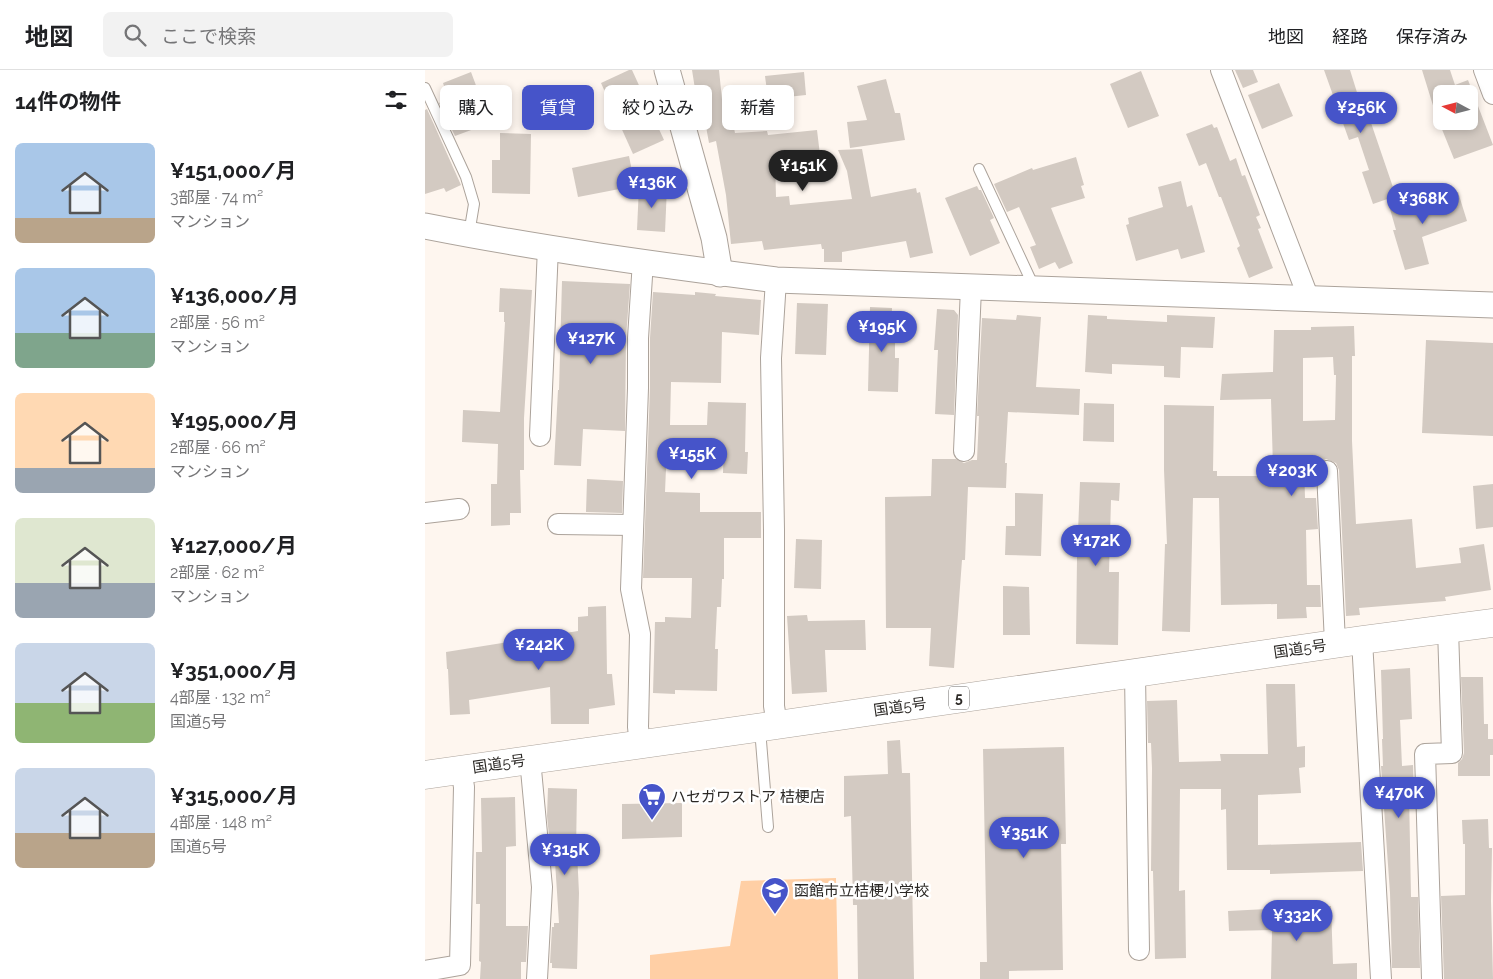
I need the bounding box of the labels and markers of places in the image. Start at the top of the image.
pin: ¥256K [1326,92,1396,134]
pin: ¥151K [768,150,838,192]
pin: ¥136K [617,166,687,209]
pin: ¥368K [1388,182,1458,225]
pin: ¥195K [847,310,917,353]
pin: ¥127K [556,322,626,365]
pin: ¥155K [657,438,727,480]
pin: ¥203K [1257,454,1327,497]
pin: ¥172K [1061,524,1131,567]
pin: ¥242K [504,628,574,671]
pin: ¥470K [1364,776,1434,819]
supermarket icon: ハセガワストア 桔梗店 [637,782,667,821]
place label: ハセガワストア 桔梗店 [671,788,825,806]
pin: ¥351K [989,816,1059,859]
pin: ¥315K [530,834,600,876]
school or university icon: 函館市立桔梗小学校 [760,876,790,915]
place label: 函館市立桔梗小学校 [794,882,929,900]
pin: ¥332K [1262,900,1332,942]

